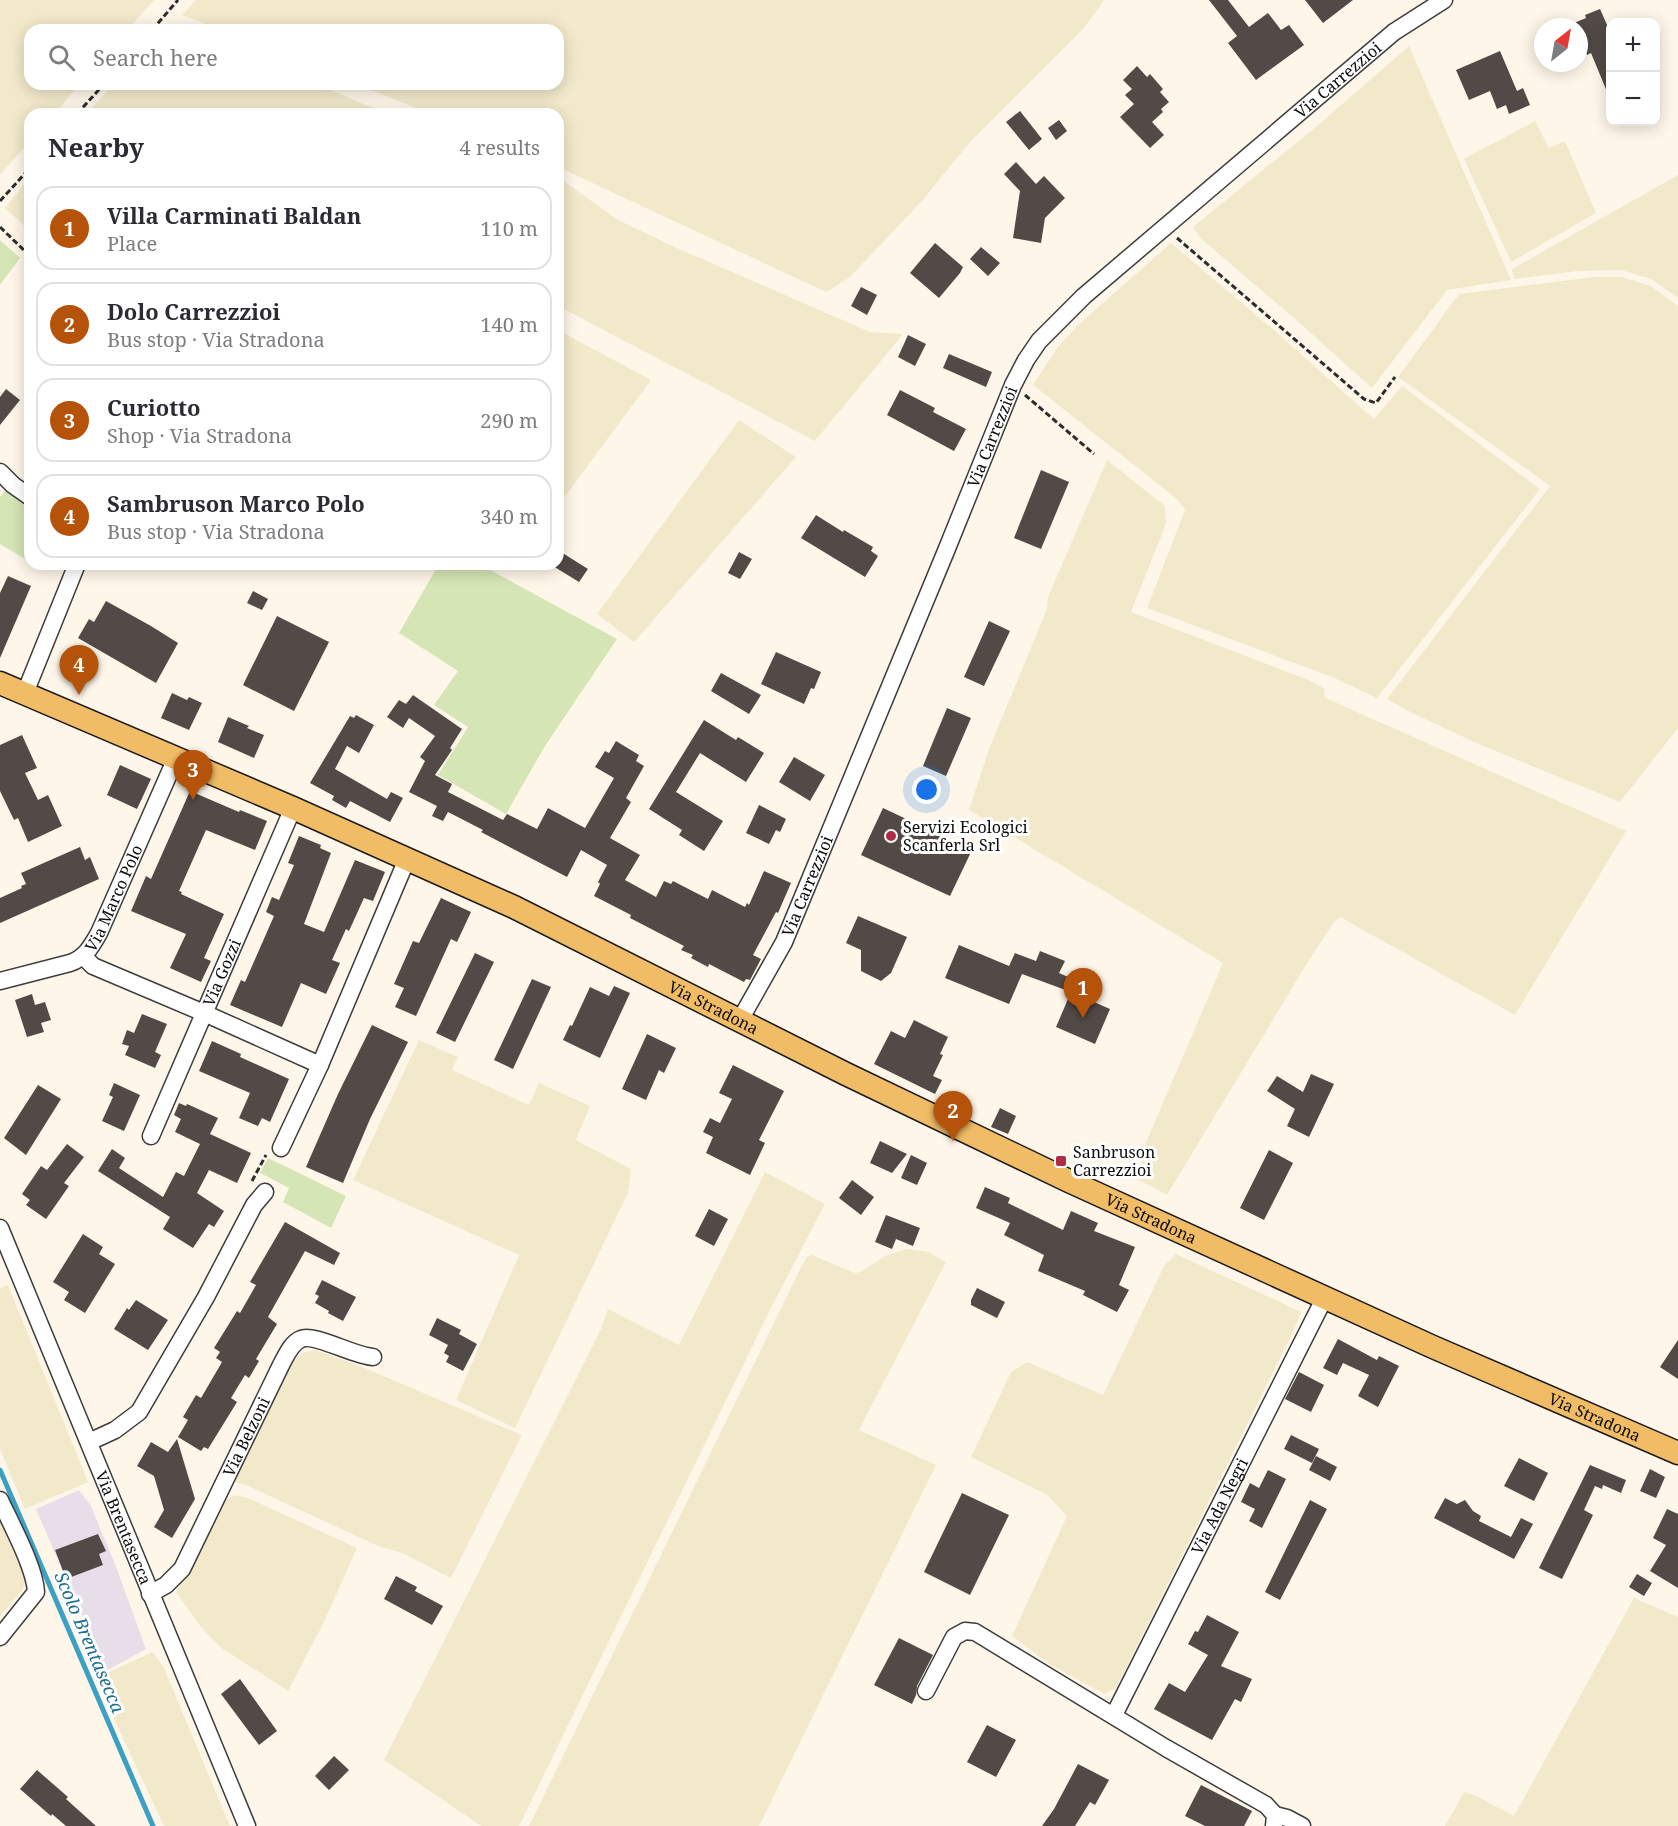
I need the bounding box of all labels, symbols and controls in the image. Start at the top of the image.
north arrow [1534,18,1588,72]
map controls [1606,18,1660,126]
button: + [1606,18,1660,72]
search box [24,24,564,90]
street label: Via Carrezzioi [1290,37,1386,123]
icon: search [45,41,78,74]
text: Search here [93,42,218,72]
button: − [1606,72,1660,126]
text: Nearby [48,129,144,165]
text: 4 results [460,134,540,161]
text: Villa Carminati Baldan [107,200,362,230]
text: 1 [64,215,75,242]
text: 110 m [480,215,538,242]
text: Place [107,230,157,257]
text: Dolo Carrezzioi [107,296,280,326]
text: 2 [64,311,75,338]
text: 140 m [480,311,538,338]
text: Bus stop · Via Stradona [107,326,325,353]
street label: Via Carrezzioi [962,383,1022,491]
text: Curiotto [107,392,200,422]
text: 3 [64,407,75,434]
text: 290 m [480,407,538,434]
text: Shop · Via Stradona [107,422,292,449]
text: Sambruson Marco Polo [107,488,365,518]
text: 4 [64,503,75,530]
text: 340 m [480,503,538,530]
text: Bus stop · Via Stradona [107,518,325,545]
pin: 4 [60,646,98,695]
pin: 3 [174,750,212,800]
your location [912,775,941,804]
place label: Servizi Ecologici Scanferla Srl [903,816,1028,856]
marker: Servizi Ecologici Scanferla Srl [884,829,898,843]
street label: Via Carrezzioi [776,832,838,940]
street label: Via Marco Polo [79,841,148,956]
street label: Via Gozzi [197,936,246,1010]
pin: 1 [1064,968,1102,1018]
street label: Via Stradona [665,975,762,1039]
pin: 2 [934,1092,972,1141]
place label: Sanbruson Carrezzioi [1073,1141,1155,1181]
marker: Sanbruson Carrezzioi [1054,1154,1068,1168]
street label: Via Stradona [1102,1188,1200,1249]
street label: Via Stradona [1545,1387,1644,1447]
street label: Via Belzoni [218,1393,275,1480]
street label: Via Ada Negri [1186,1454,1253,1558]
street label: Via Brentasecca [90,1467,157,1588]
water label: Scolo Brentasecca [49,1568,131,1717]

